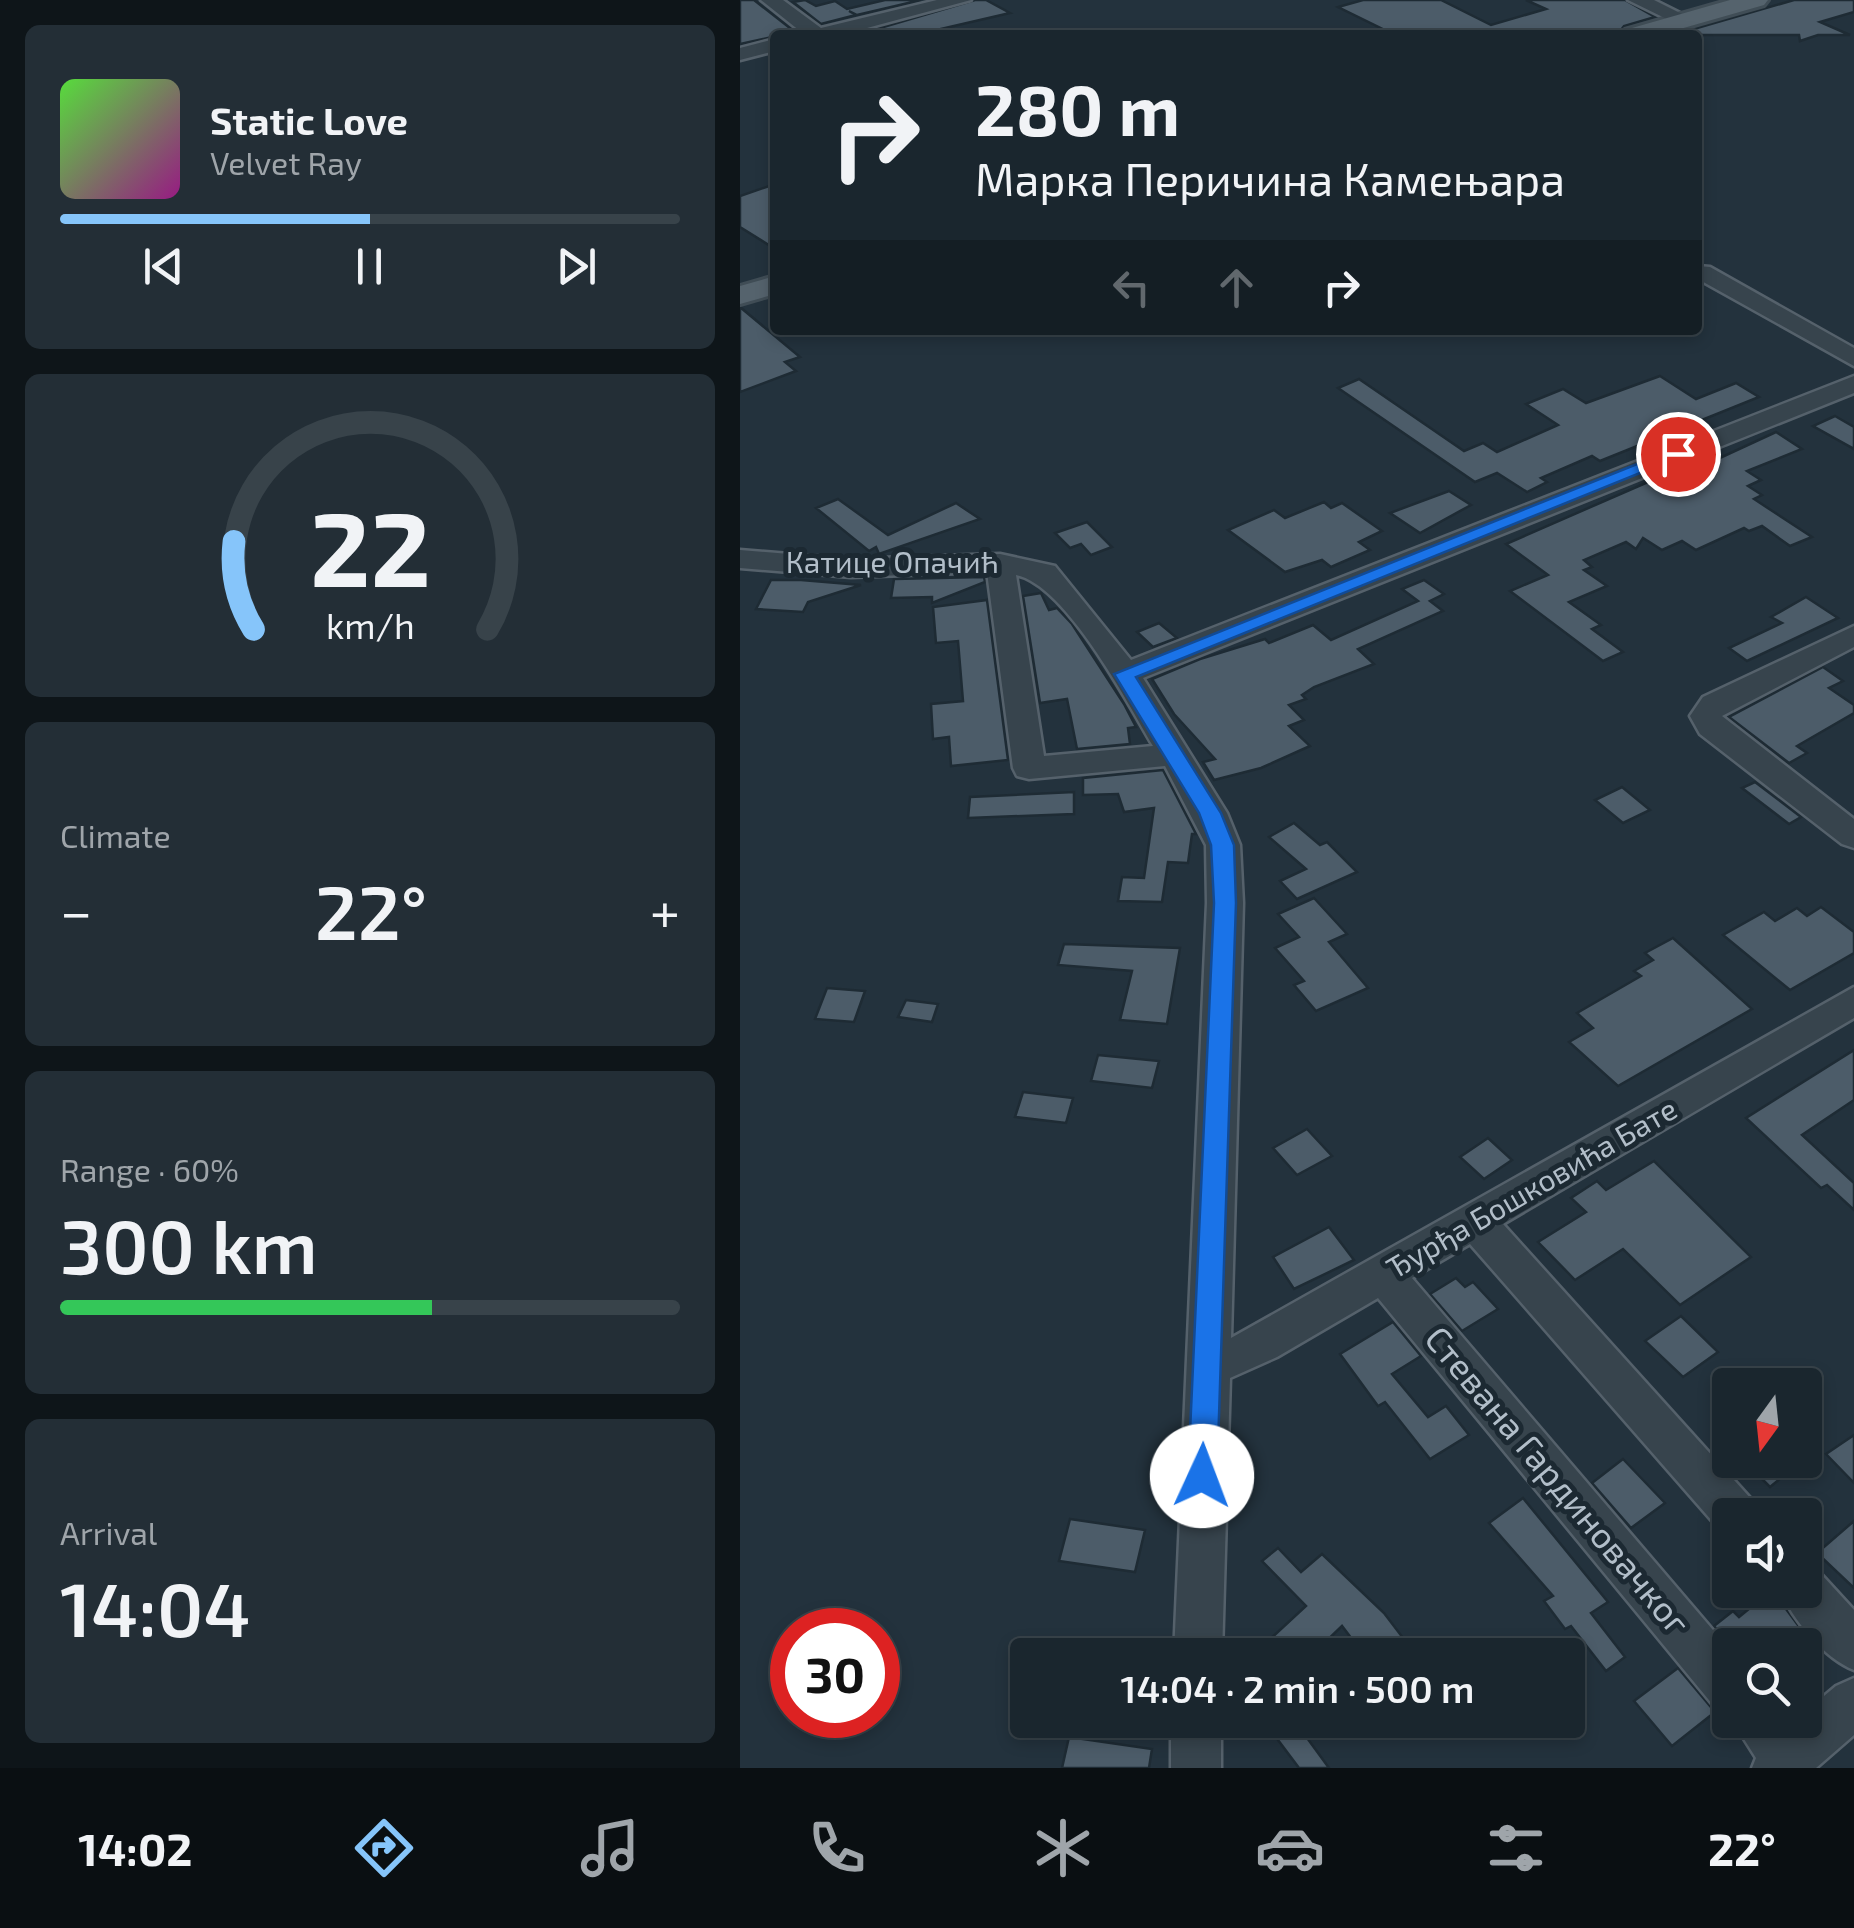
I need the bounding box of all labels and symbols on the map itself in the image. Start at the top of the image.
pin [1636,412,1721,497]
street label: Катице Опачић [786,543,998,579]
street label: Ђурђа Бошковића Бате [1379,1089,1683,1286]
street label: Стевана Гардиновачког [1417,1317,1700,1642]
north arrow [1712,1368,1822,1478]
position arrow [1150,1424,1254,1528]
speed limit sign: 30 [770,1608,900,1738]

